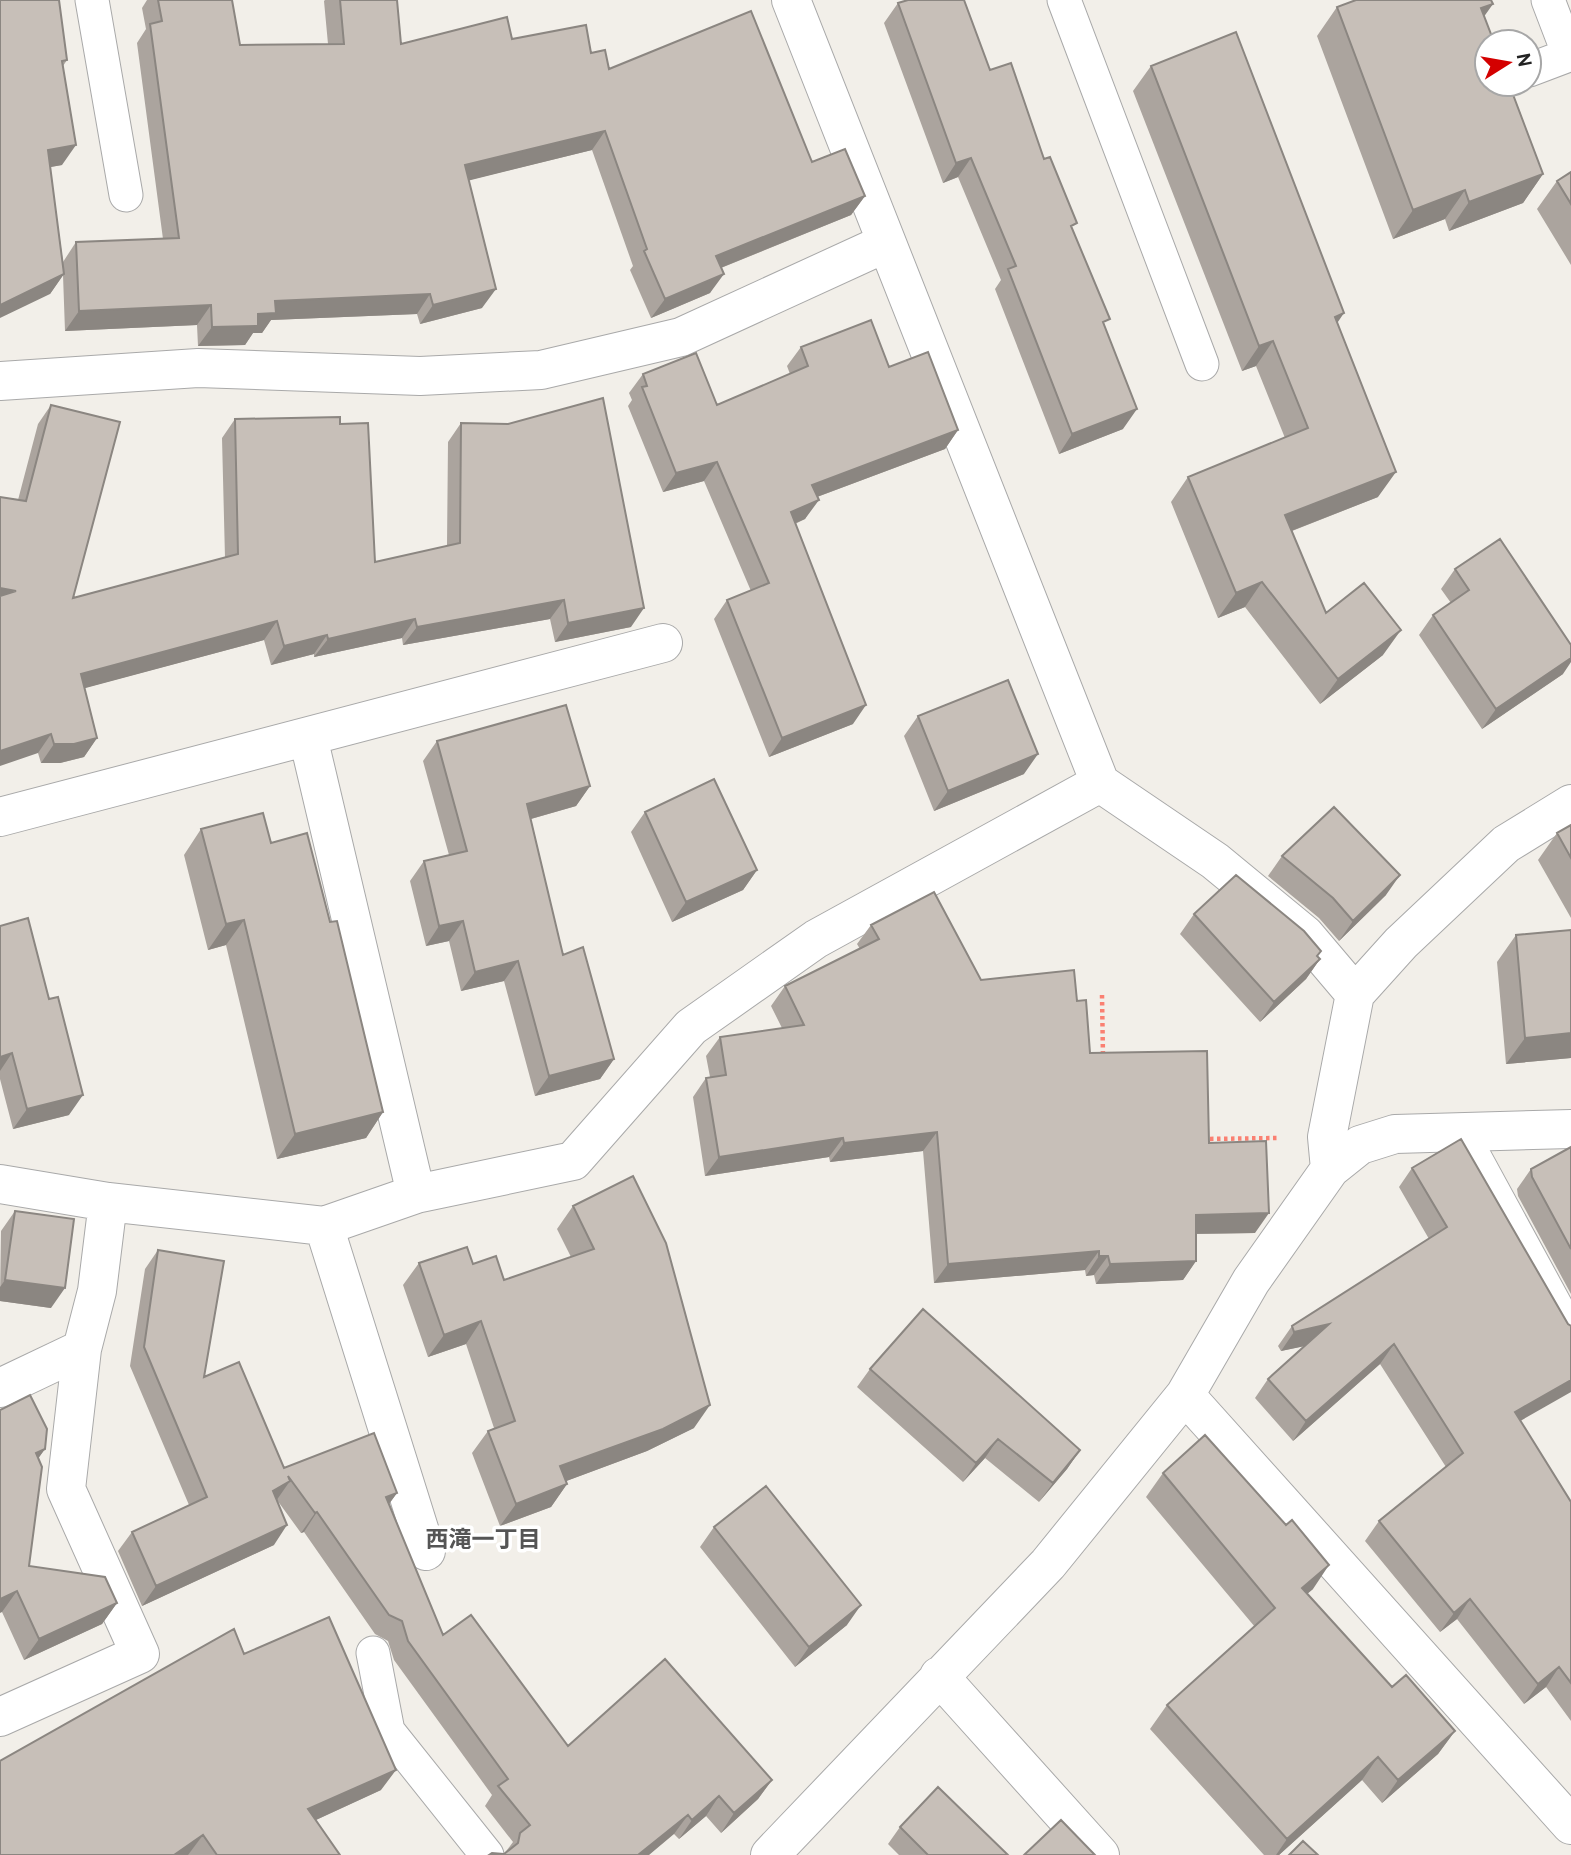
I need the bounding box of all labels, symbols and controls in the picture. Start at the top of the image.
north arrow [1473,28,1543,98]
text: N [1510,51,1536,69]
district label: 西滝一丁目 [426,1527,541,1556]

